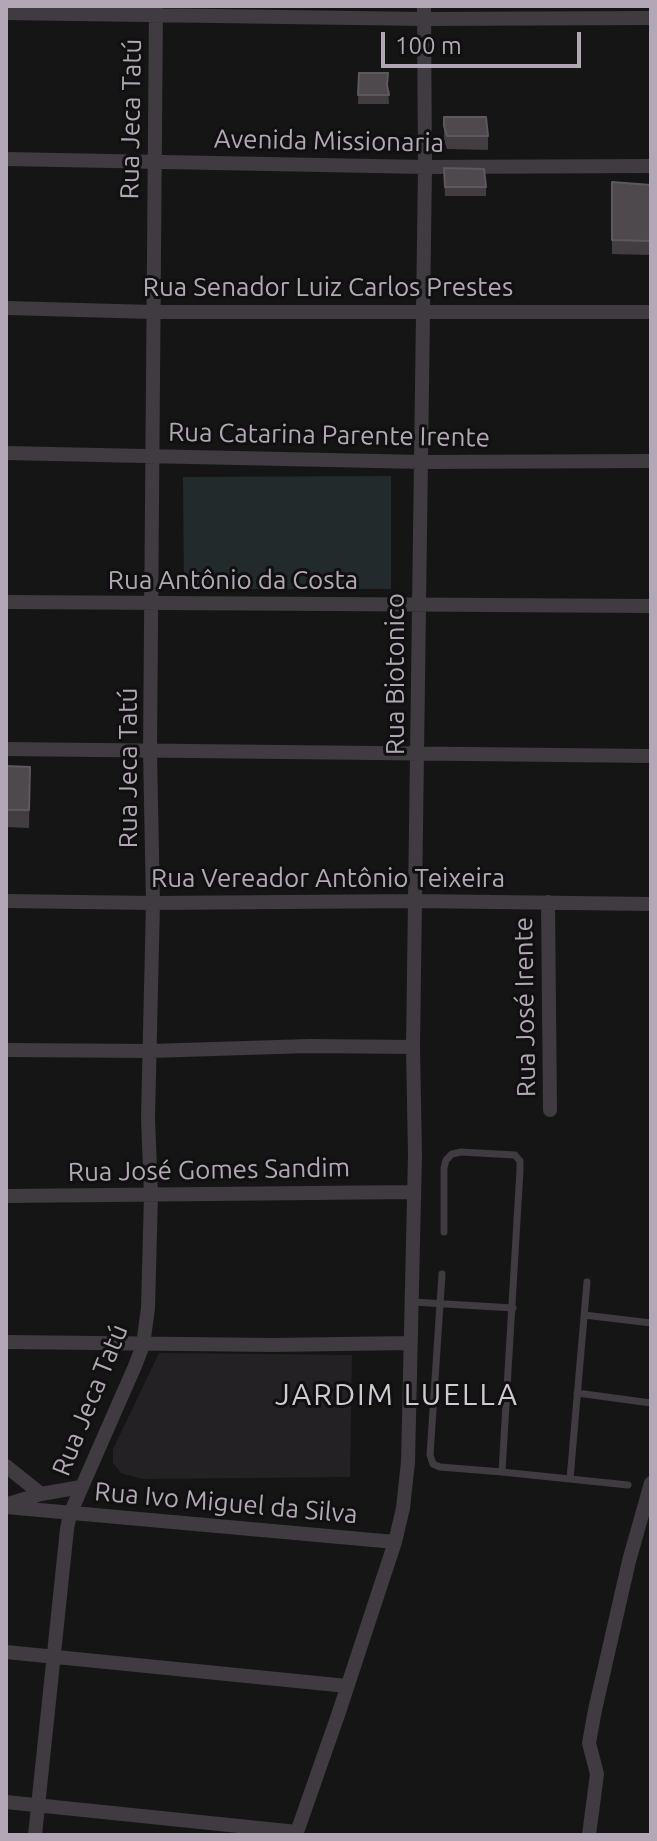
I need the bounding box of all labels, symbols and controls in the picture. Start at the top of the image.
scale bar [385,16,585,66]
text: 100 m [395,32,462,59]
street label: Rua Jeca Tatú [114,38,148,200]
street label: Avenida Missionaria [214,123,444,159]
street label: Rua Senador Luiz Carlos Prestes [143,271,513,303]
street label: Rua Catarina Parente Irente [168,417,490,453]
street label: Rua Antônio da Costa [108,564,358,596]
street label: Rua Biotonico [379,593,411,755]
street label: Rua Jeca Tatú [112,688,144,848]
street label: Rua Vereador Antônio Teixeira [151,862,505,894]
street label: Rua José Irente [508,917,542,1097]
street label: Rua José Gomes Sandim [68,1152,350,1188]
street label: Rua Jeca Tatú [45,1320,135,1480]
district label: JARDIM LUELLA [275,1377,519,1413]
street label: Rua Ivo Miguel da Silva [93,1476,359,1530]

